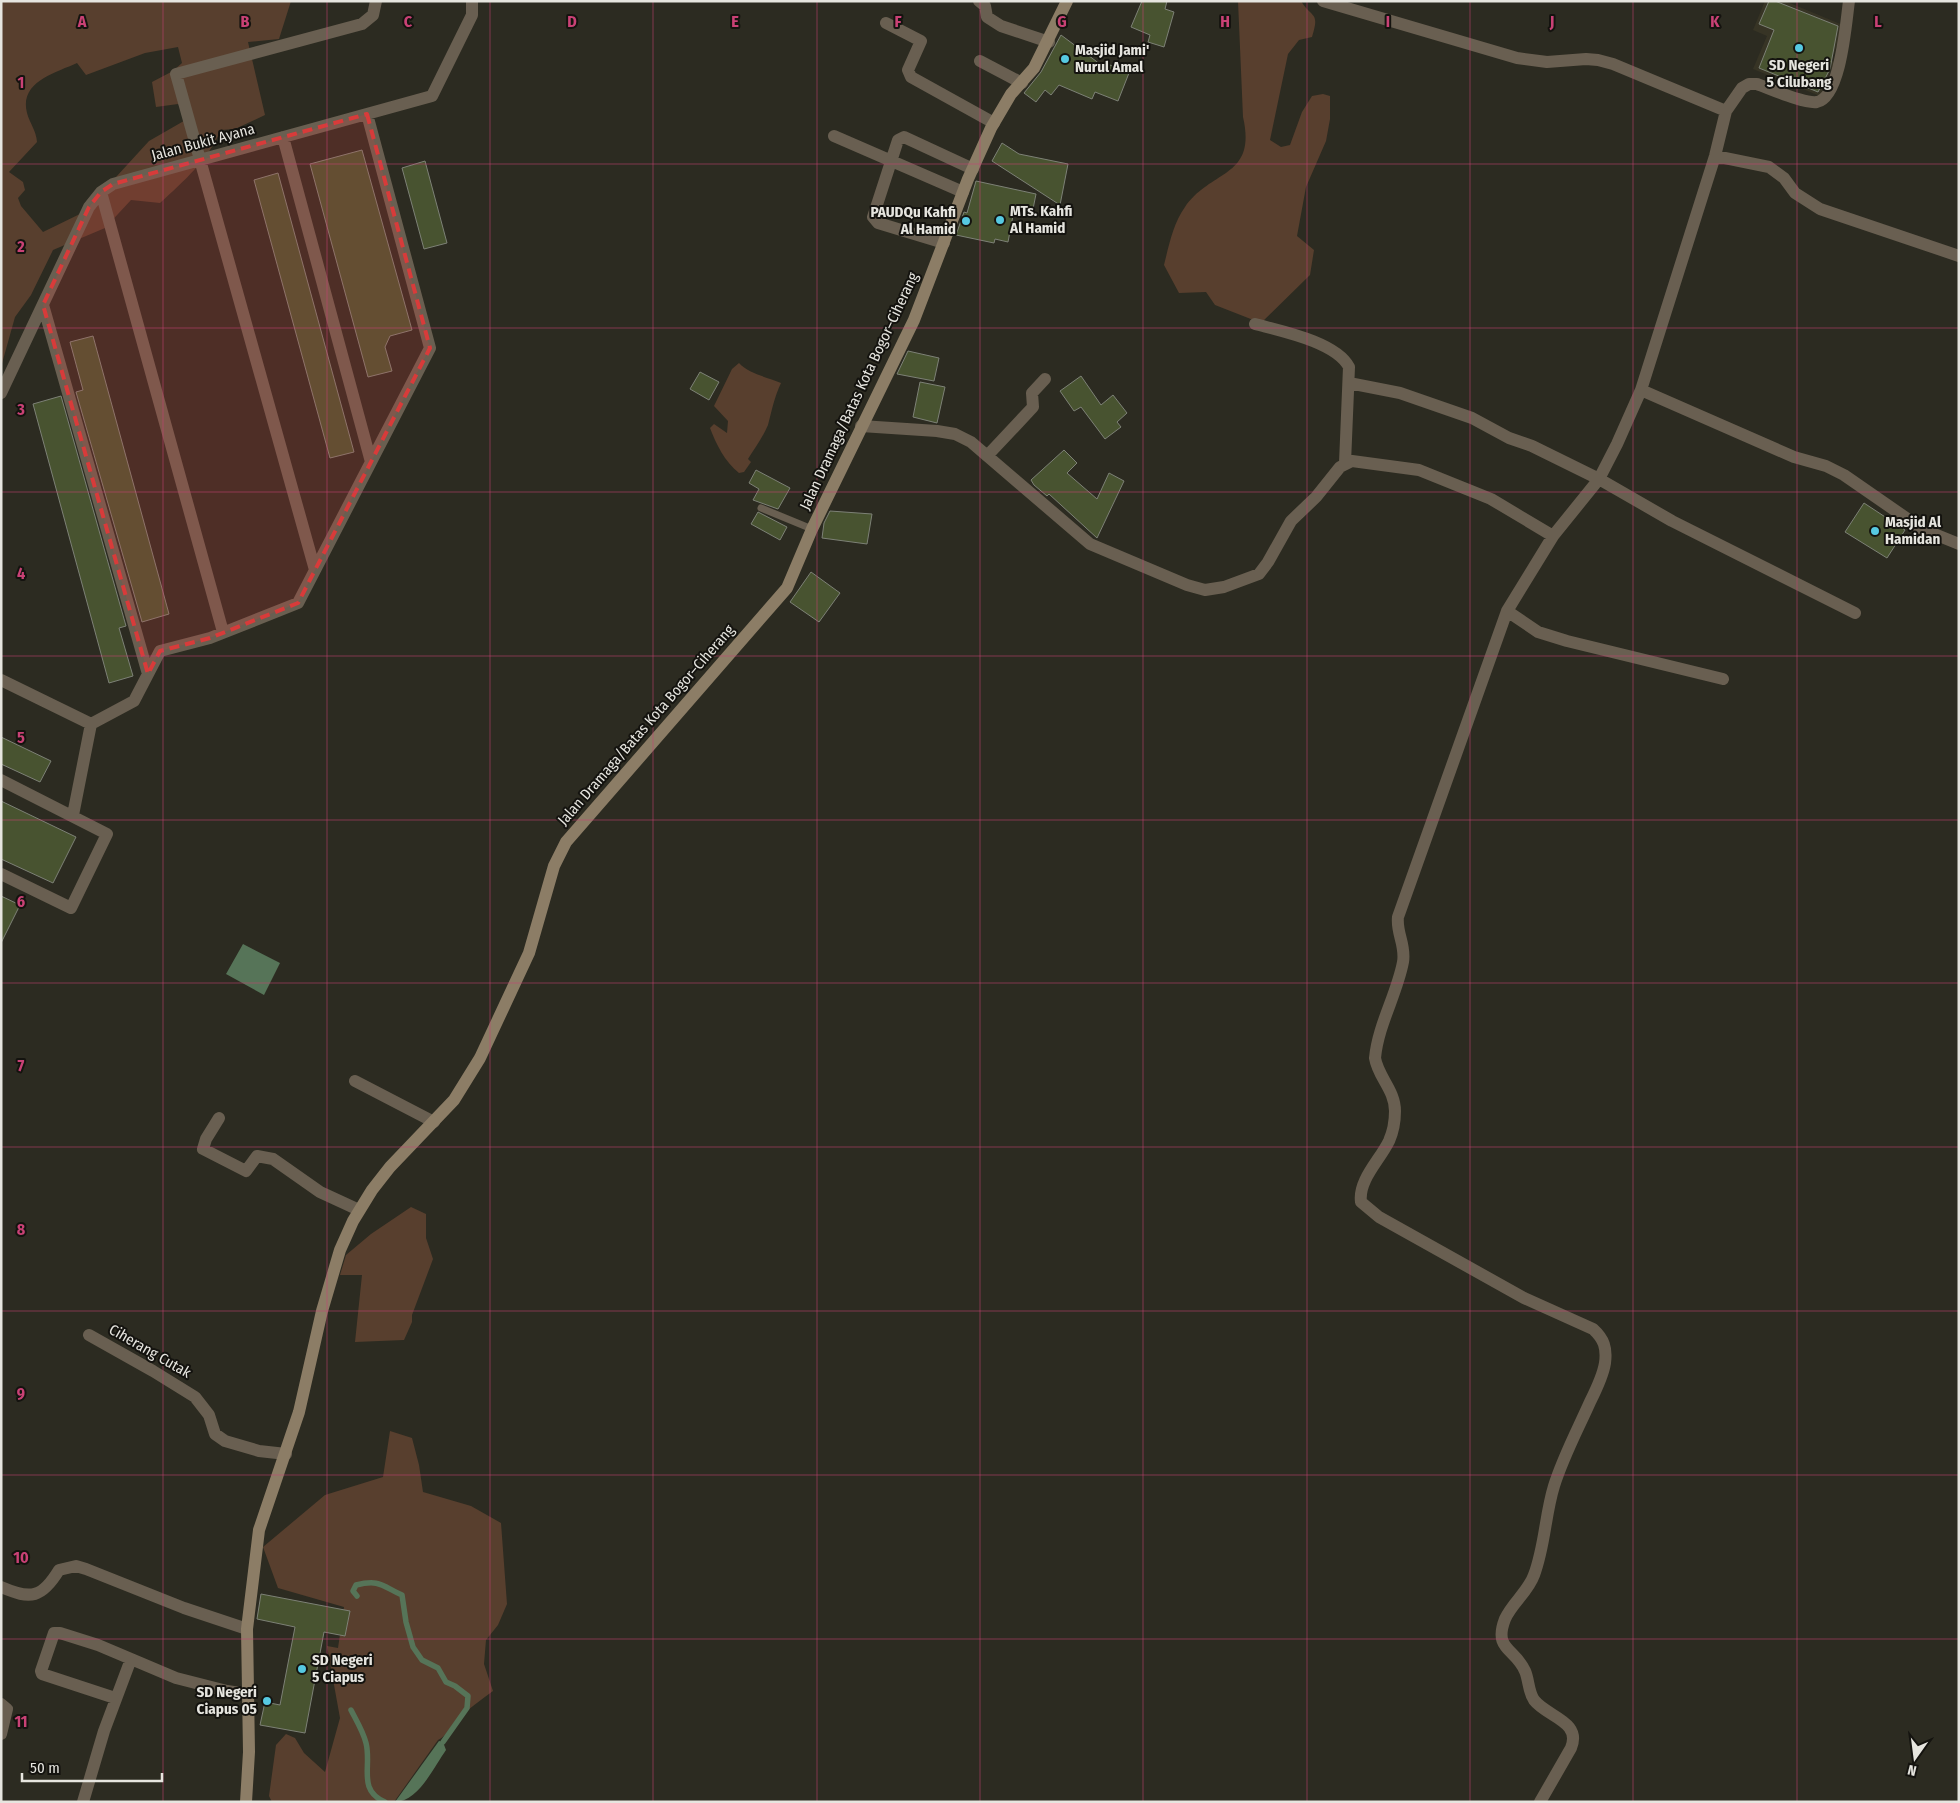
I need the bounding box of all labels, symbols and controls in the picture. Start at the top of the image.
text: A [77,12,87,31]
text: B [241,12,250,31]
text: C [404,12,413,31]
text: D [567,12,577,31]
text: E [731,12,739,31]
text: F [894,12,902,31]
text: G [1057,12,1067,31]
text: H [1220,12,1230,31]
text: I [1386,12,1390,31]
text: J [1549,12,1554,31]
text: K [1710,12,1720,31]
text: L [1874,12,1882,31]
place label: Masjid Jami' Nurul Amal [1075,41,1149,76]
marker: SD Negeri 5 Cilubang [1793,42,1805,54]
marker: Masjid Jami' Nurul Amal [1059,53,1071,65]
place label: SD Negeri 5 Cilubang [1767,56,1832,91]
text: 1 [18,73,24,92]
street label: Jalan Bukit Ayana [149,120,257,164]
place label: MTs. Kahfi Al Hamid [1009,202,1072,237]
place label: PAUDQu Kahfi Al Hamid [871,203,956,238]
marker: MTs. Kahfi Al Hamid [994,214,1006,226]
marker: PAUDQu Kahfi Al Hamid [960,215,972,227]
text: 2 [16,237,25,256]
street label: Jalan Dramaga/Batas Kota Bogor–Ciherang [796,269,922,513]
text: 3 [16,400,25,419]
place label: Masjid Al Hamidan [1885,513,1942,548]
marker: Masjid Al Hamidan [1869,525,1881,537]
text: 4 [17,564,25,583]
street label: Jalan Dramaga/Batas Kota Bogor–Ciherang [554,621,738,829]
text: 5 [17,728,25,747]
text: 6 [17,892,25,911]
text: 7 [18,1056,25,1075]
text: 8 [17,1220,26,1239]
street label: Ciherang Cutak [106,1320,194,1382]
text: 9 [17,1384,25,1403]
text: 10 [13,1548,29,1567]
place label: SD Negeri 5 Ciapus [312,1651,373,1686]
marker: SD Negeri 5 Ciapus [296,1663,308,1675]
place label: SD Negeri Ciapus 05 [196,1683,257,1718]
marker: SD Negeri Ciapus 05 [261,1695,273,1707]
text: 11 [14,1712,28,1731]
north arrow [1890,1733,1940,1783]
scale bar [22,1750,162,1782]
text: 50 m [30,1759,60,1777]
text: N [1906,1761,1918,1779]

